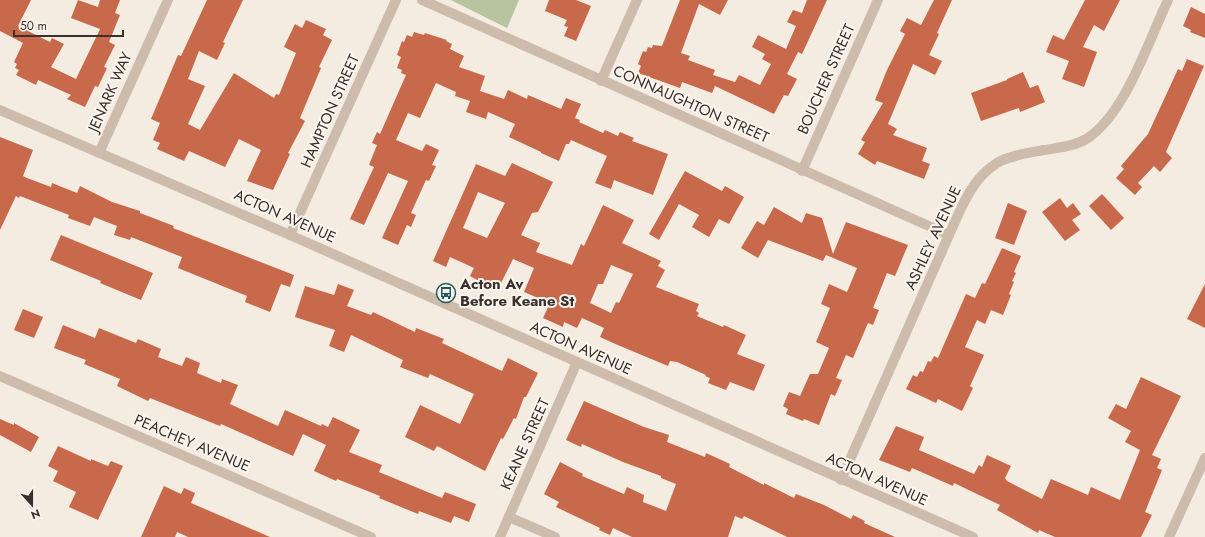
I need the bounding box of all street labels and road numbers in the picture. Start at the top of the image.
street label: BOUCHER STREET [792,20,860,138]
street label: JENARK WAY [82,48,138,137]
street label: HAMPTON STREET [295,51,365,171]
street label: CONNAUGHTON STREET [610,60,772,148]
street label: ASHLEY AVENUE [899,182,967,294]
street label: ACTON AVENUE [231,184,339,248]
street label: ACTON AVENUE [527,316,635,380]
street label: KEANE STREET [495,395,555,493]
street label: PEACHEY AVENUE [131,409,253,477]
street label: ACTON AVENUE [823,447,931,511]

